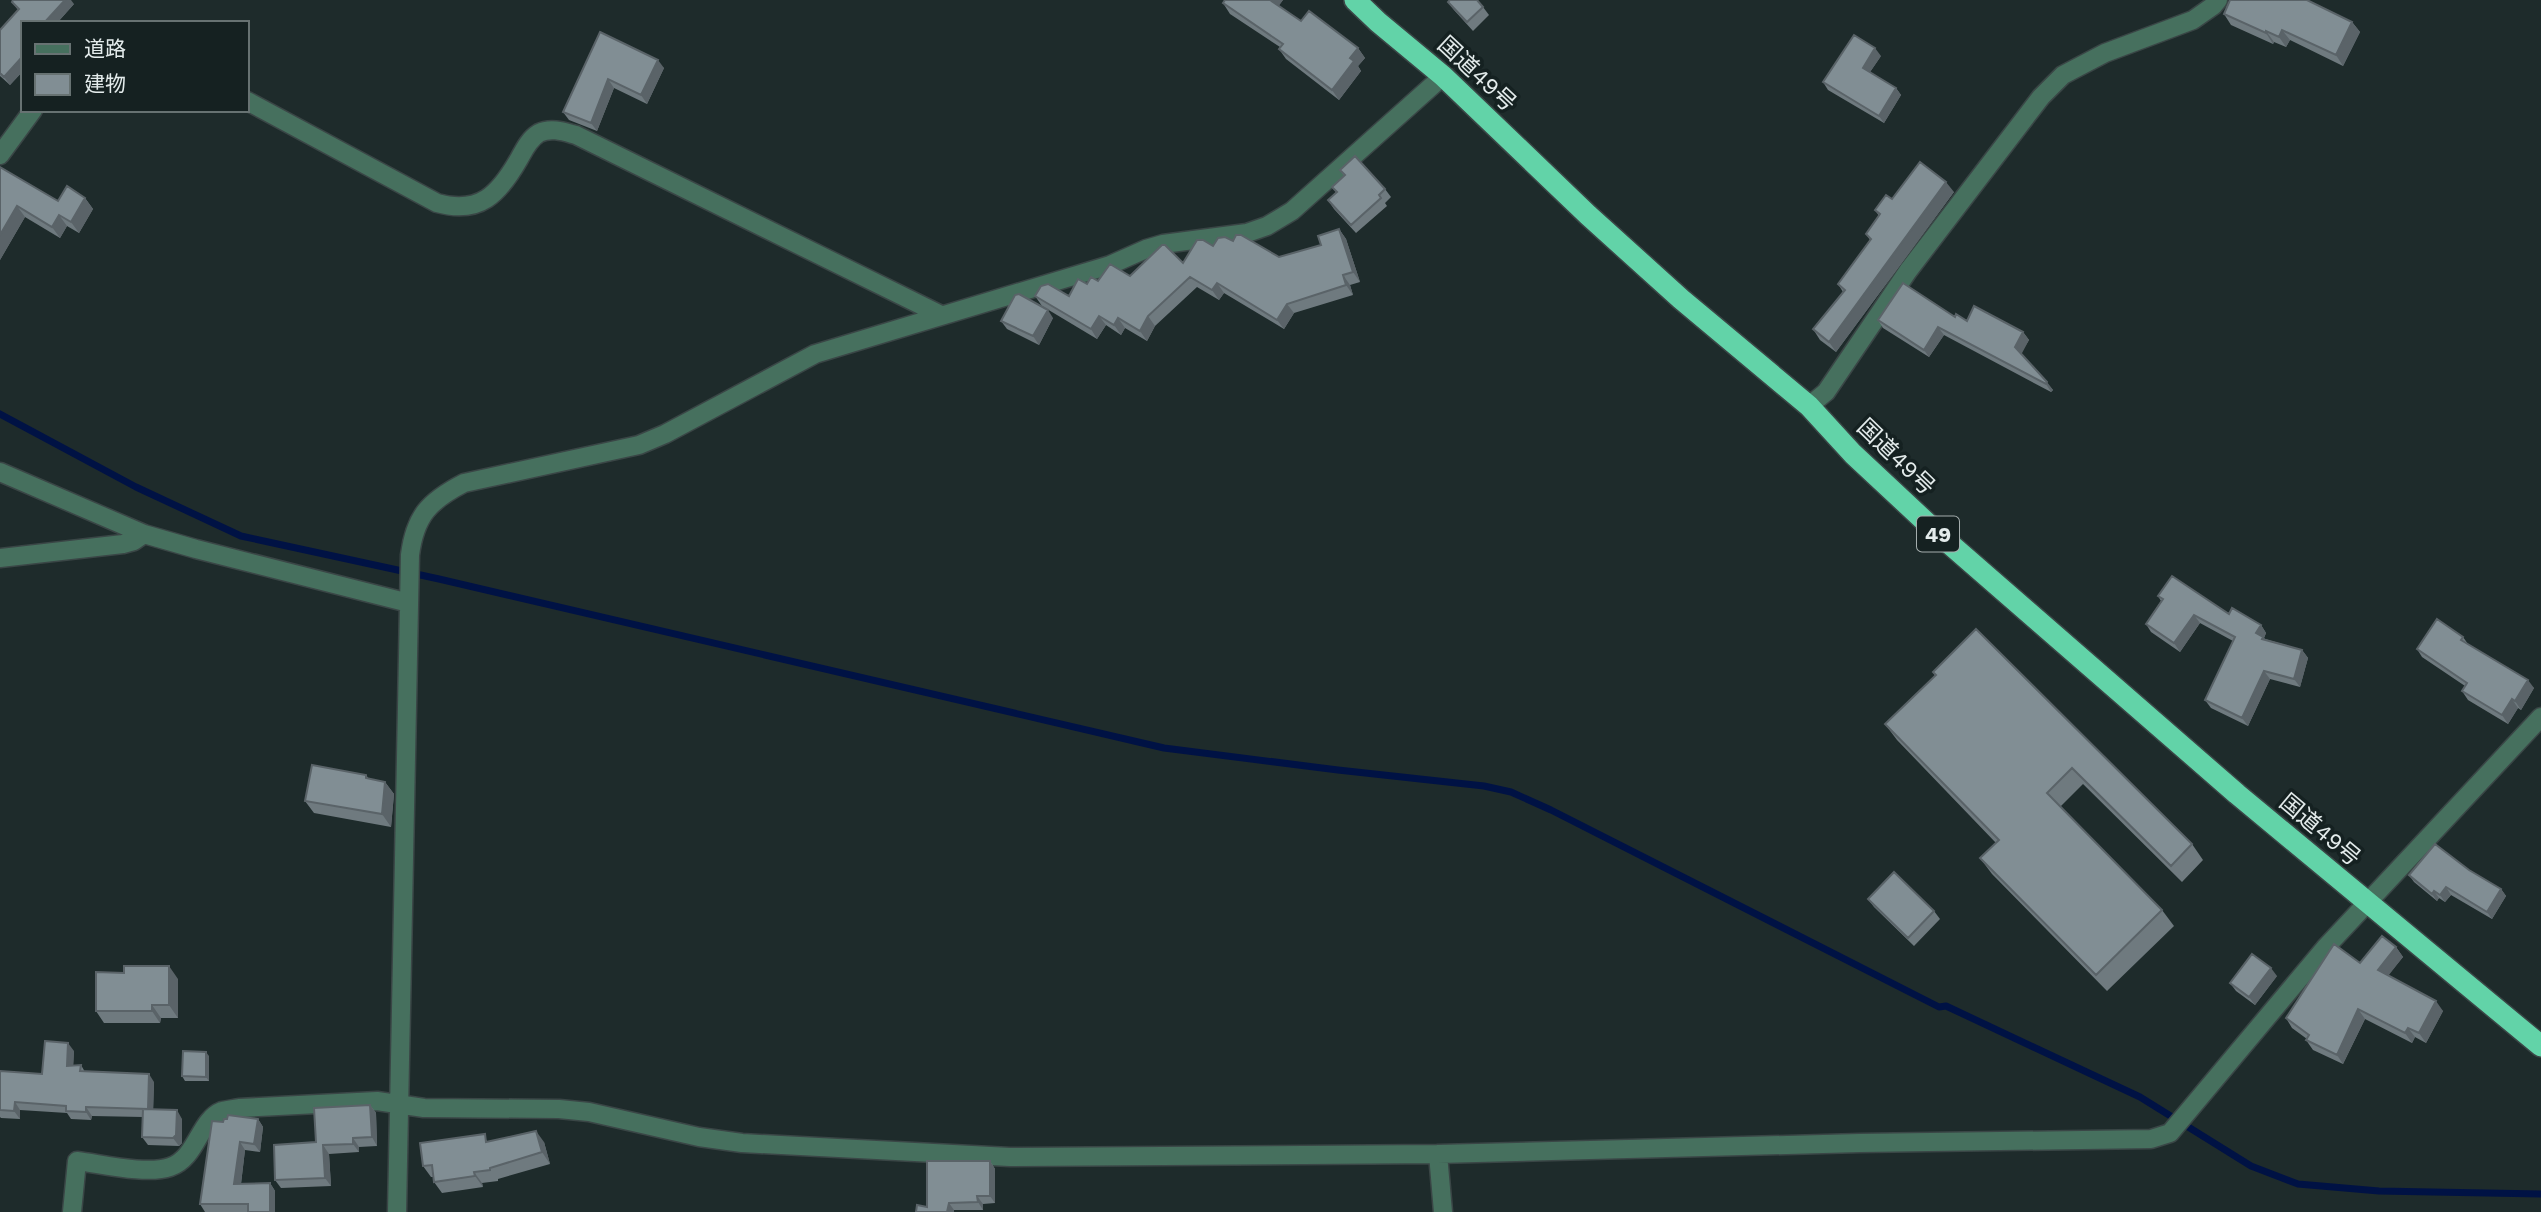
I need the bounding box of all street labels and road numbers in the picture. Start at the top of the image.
street label: 国道49号 [1432,31,1522,117]
street label: 国道49号 [1852,414,1940,500]
road number: 49 [1917,516,1959,552]
street label: 国道49号 [2274,788,2366,872]

